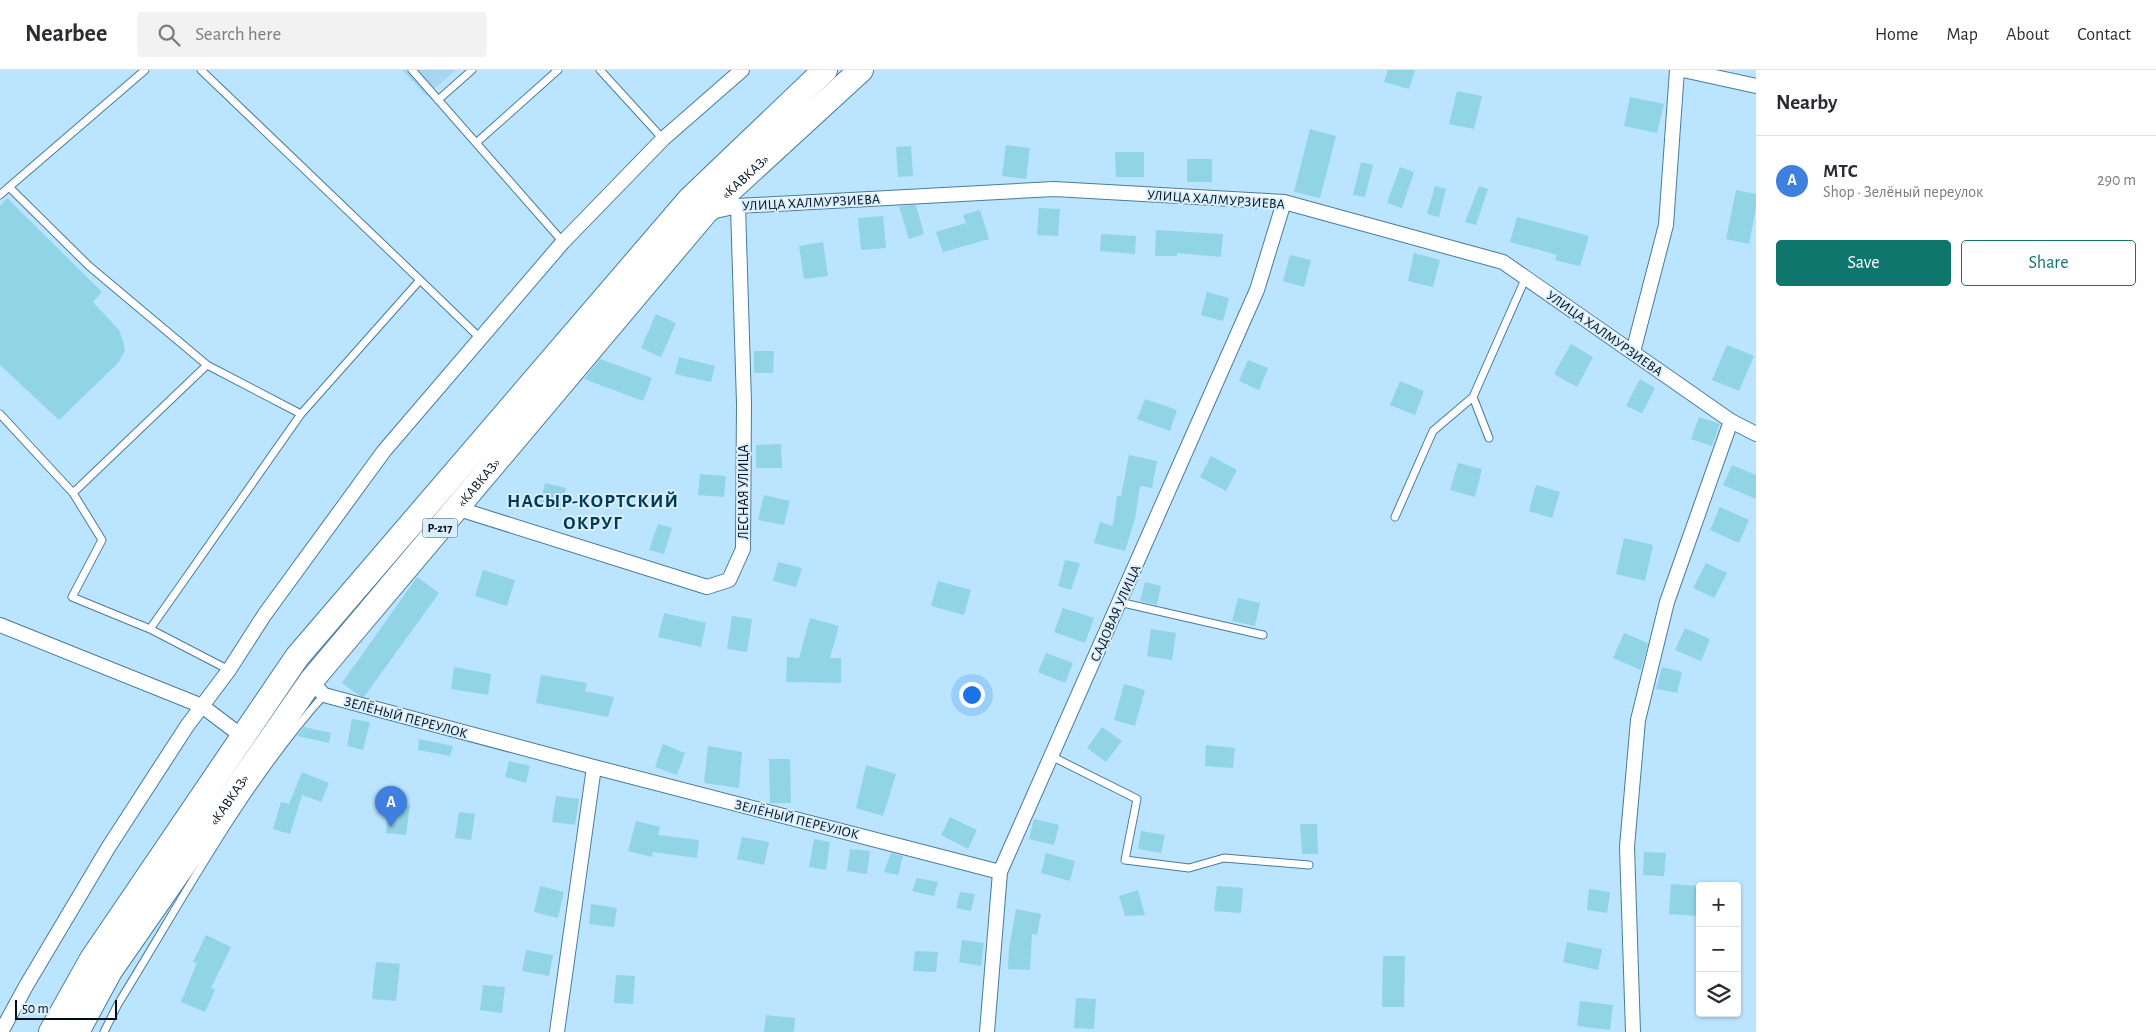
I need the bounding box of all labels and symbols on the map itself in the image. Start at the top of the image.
street label: «КАВКАЗ» [719,152,772,202]
street label: УЛИЦА ХАЛМУРЗИЕВА [1147,188,1285,212]
street label: УЛИЦА ХАЛМУРЗИЕВА [742,192,880,214]
street label: УЛИЦА ХАЛМУРЗИЕВА [1544,288,1665,379]
street label: ЛЕСНАЯ УЛИЦА [737,444,751,540]
street label: «КАВКАЗ» [455,456,503,510]
district label: НАСЫР-КОРТСКИЙ ОКРУГ [507,491,679,533]
road number: Р-217 [422,518,458,538]
street label: САДОВАЯ УЛИЦА [1088,563,1144,664]
your location [959,682,985,708]
street label: ЗЕЛЁНЫЙ ПЕРЕУЛОК [342,693,470,741]
street label: «КАВКАЗ» [207,772,252,828]
pin: A [375,786,407,827]
street label: ЗЕЛЁНЫЙ ПЕРЕУЛОК [733,796,861,842]
scale bar [15,997,118,1020]

